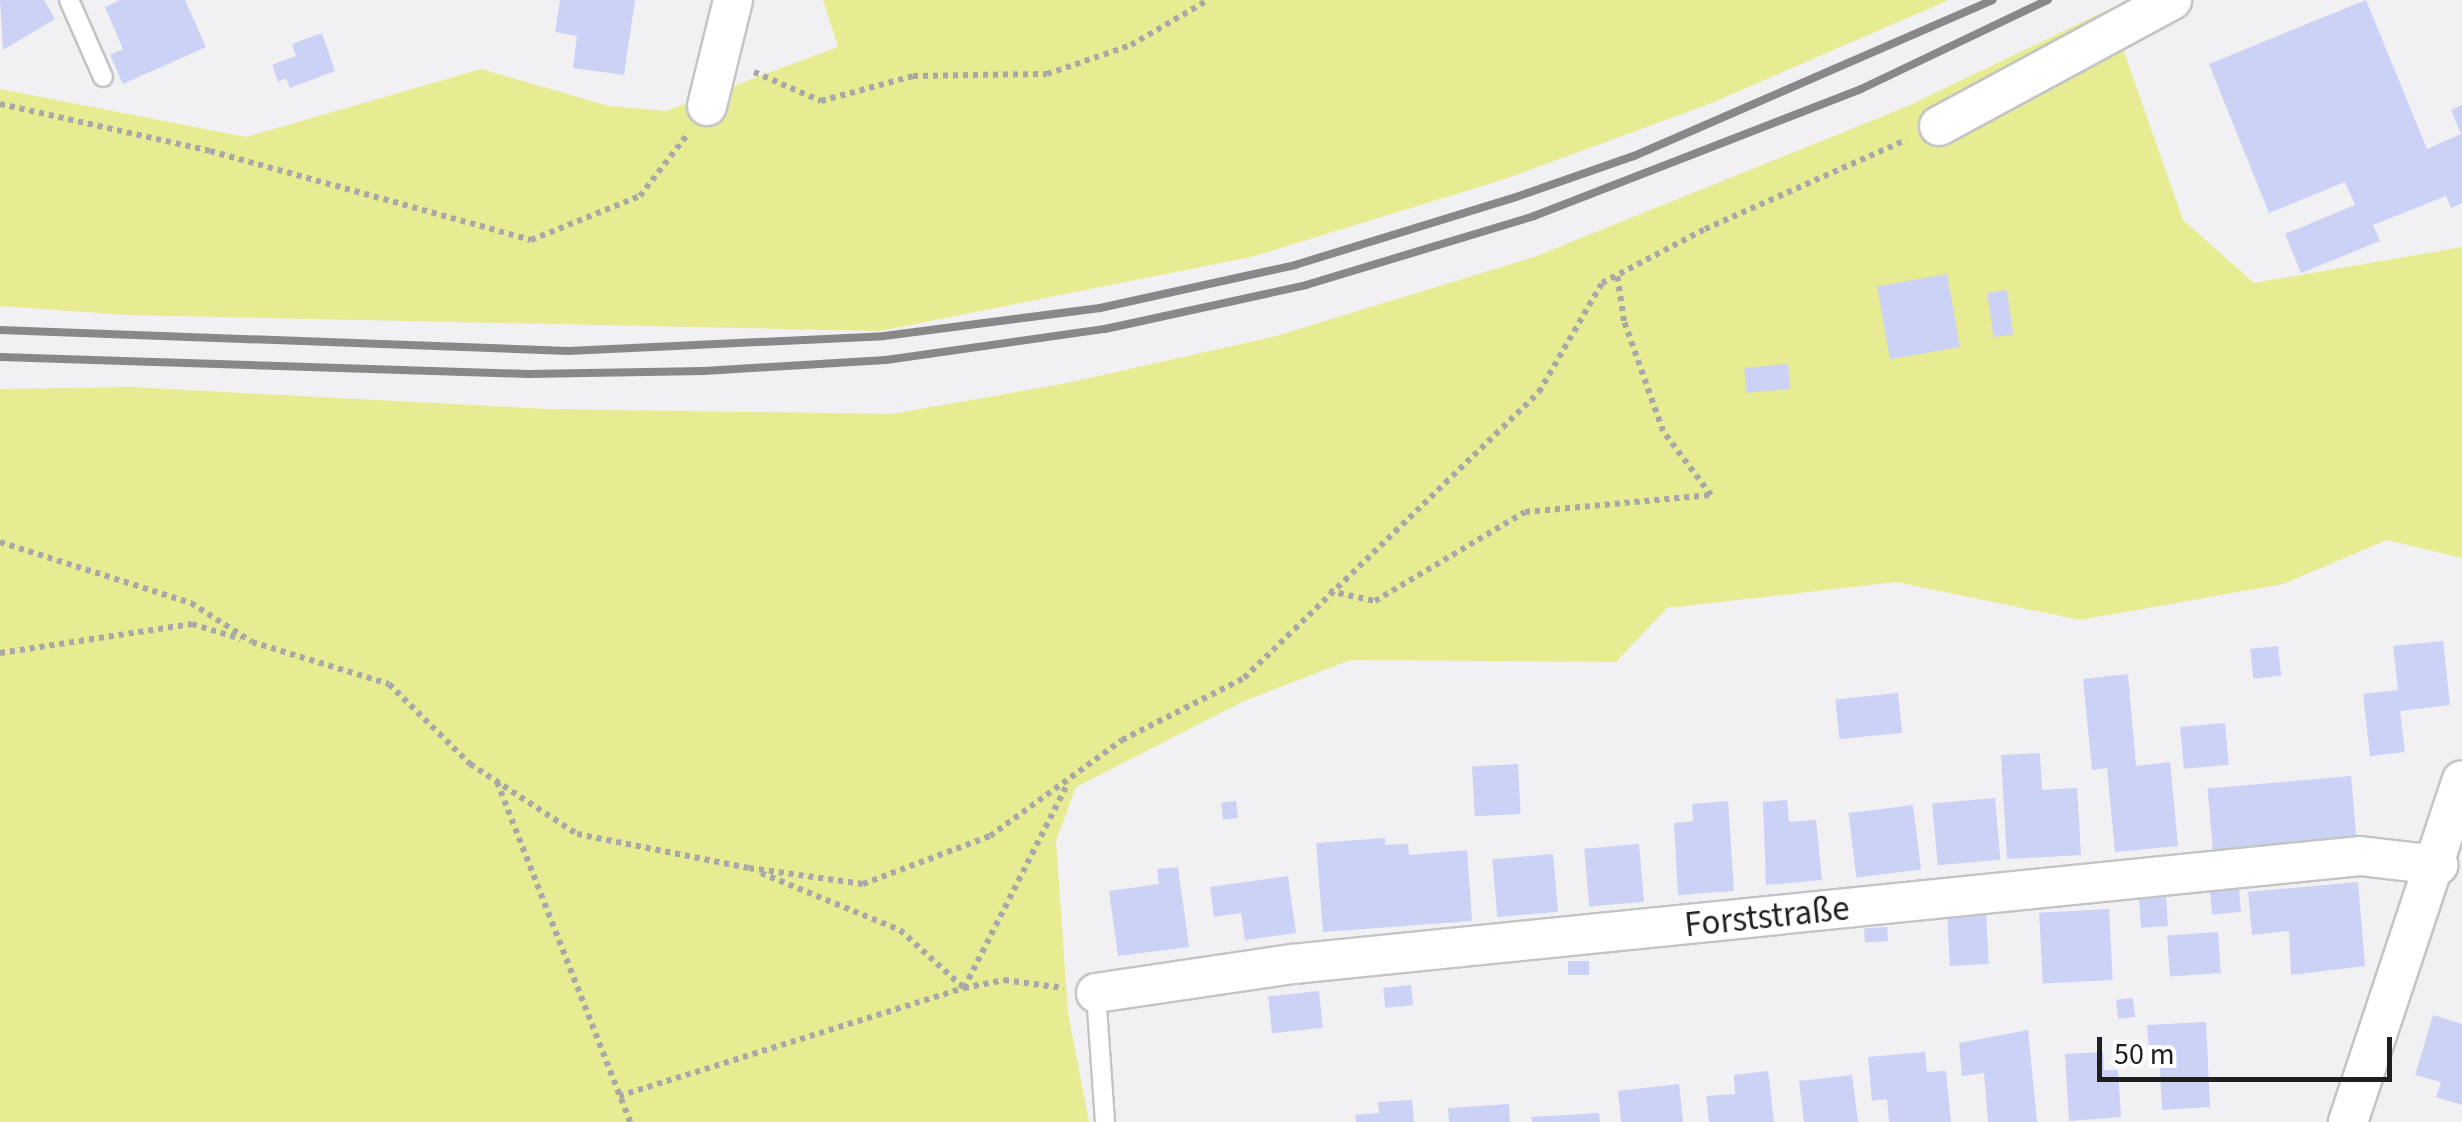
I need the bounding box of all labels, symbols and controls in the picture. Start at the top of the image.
street label: Forststraße [1683,887,1851,947]
scale bar [2102,1017,2397,1079]
text: 50 m [2114,1033,2175,1076]

